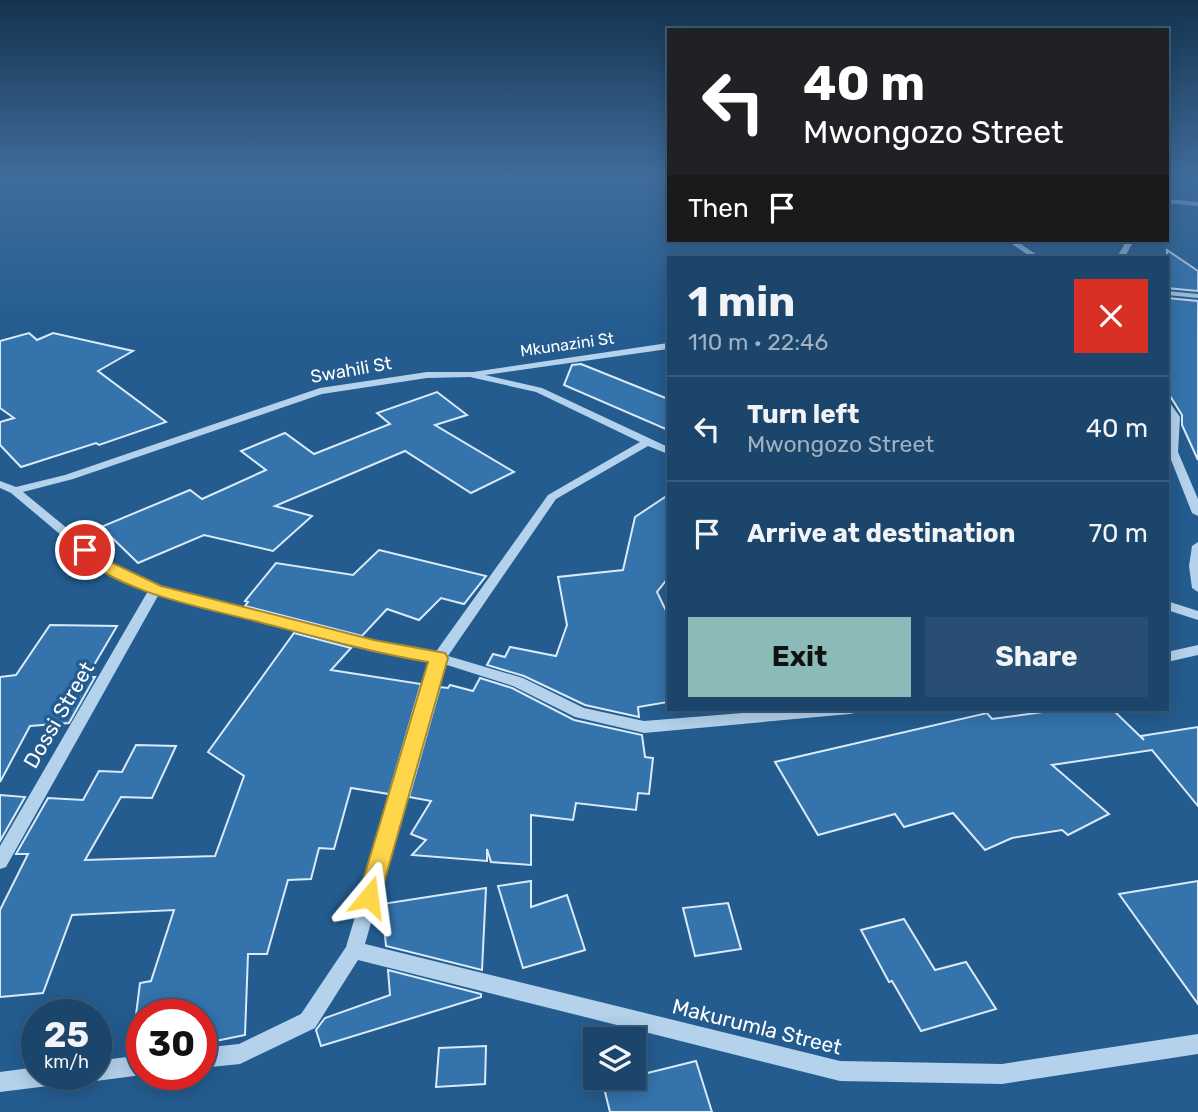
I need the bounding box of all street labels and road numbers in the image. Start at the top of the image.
street label: Mkunazini St [519,328,615,361]
street label: Swahili St [309,352,393,388]
street label: Dossi Street [18,657,99,772]
street label: Makurumla Street [670,993,844,1060]

